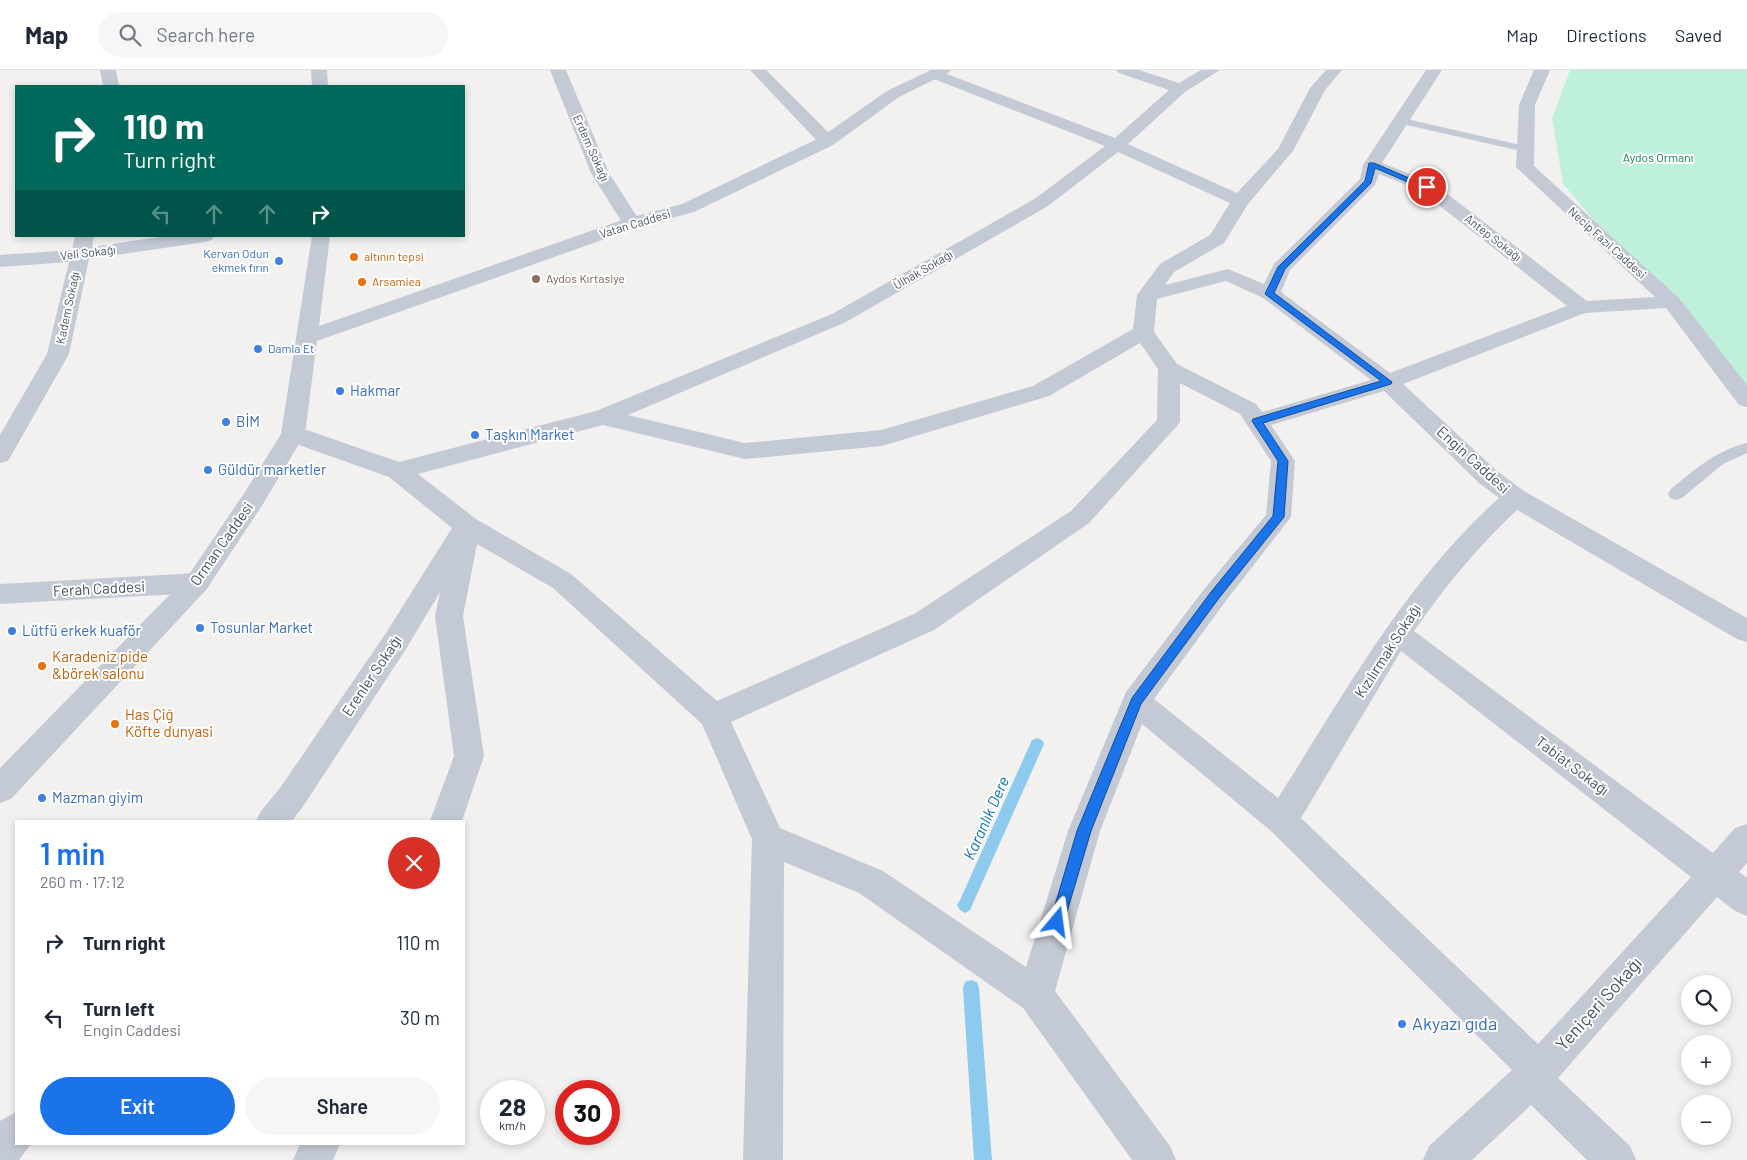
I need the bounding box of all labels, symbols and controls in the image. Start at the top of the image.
search box [98,12,448,57]
text: Map [25,20,68,49]
icon: search [116,21,144,49]
text: Search here [156,23,255,46]
text: Map [1506,24,1538,46]
text: Directions [1566,24,1647,46]
text: Saved [1675,24,1722,46]
text: 110 m [123,104,204,146]
icon: right [40,105,105,170]
street label: Erdem Sokağı [571,112,613,183]
text: Turn right [123,146,216,172]
park label: Aydos Ormanı [1623,150,1693,164]
pin [1406,166,1448,208]
icon: arrive [1413,173,1441,201]
icon: left [147,200,175,228]
icon: ahead [200,200,228,228]
icon: ahead [253,200,281,228]
icon: right [306,200,334,228]
street label: Necip Fazıl Caddesi [1566,204,1650,281]
street label: Vatan Caddesi [598,206,672,240]
street label: Antep Sokağı [1463,211,1525,264]
street label: Veli Sokağı [59,242,116,262]
place label: Kervan Odun ekmek fırın [203,246,269,274]
street label: Ülhak Sokağı [890,247,955,292]
place label: altının tepsi [364,249,424,263]
marker: altının tepsi [348,251,360,263]
marker: Kervan Odun ekmek fırın [273,255,285,267]
street label: Kadem Sokağı [53,270,81,345]
place label: Aydos Kırtasiye [546,271,625,285]
marker: Aydos Kırtasiye [530,273,542,285]
place label: Arsamiea [372,274,421,288]
marker: Arsamiea [356,276,368,288]
place label: Damla Et [268,341,314,355]
marker: Damla Et [252,343,264,355]
place label: Hakmar [350,381,401,399]
marker: Hakmar [334,385,346,397]
place label: BİM [236,412,260,430]
marker: BİM [220,416,232,428]
street label: Engin Caddesi [1433,422,1514,497]
place label: Taşkın Market [485,425,574,443]
marker: Taşkın Market [469,429,481,441]
place label: Güldür marketler [218,460,327,478]
marker: Güldür marketler [202,464,214,476]
street label: Orman Caddesi [186,498,257,589]
street label: Ferah Caddesi [53,577,145,599]
street label: Kızılırmak Sokağı [1350,600,1424,701]
place label: Tosunlar Market [210,618,313,636]
place label: Lütfü erkek kuaför [22,621,142,639]
marker: Tosunlar Market [194,622,206,634]
marker: Lütfü erkek kuaför [6,625,18,637]
street label: Erenler Sokağı [338,632,405,719]
place label: Karadeniz pide &börek salonu [52,647,148,682]
marker: Karadeniz pide &börek salonu [36,660,48,672]
place label: Has Çiğ Köfte dunyasi [125,705,213,740]
marker: Has Çiğ Köfte dunyasi [109,718,121,730]
street label: Tabiat Sokağı [1532,732,1613,799]
water label: Karanlık Dere [959,773,1012,863]
place label: Mazman giyim [52,788,143,806]
marker: Mazman giyim [36,792,48,804]
text: 1 min [40,835,105,871]
button: close [388,837,440,889]
text: 260 m · 17:12 [40,872,125,891]
position arrow [1030,895,1082,947]
icon: right [40,929,68,957]
text: Turn right [83,931,165,954]
text: 110 m [396,931,440,954]
street label: Yeniçeri Sokağı [1550,952,1646,1055]
map controls [1681,975,1731,1145]
button: search [1681,975,1731,1025]
text: Turn left [83,997,154,1020]
icon: left [40,1004,68,1032]
text: 30 m [400,1006,440,1029]
place label: Akyazı gıda [1412,1012,1497,1034]
marker: Akyazı gıda [1396,1018,1408,1030]
text: Engin Caddesi [83,1020,181,1039]
button: + [1681,1035,1731,1085]
button: Exit [40,1077,235,1135]
button: Share [245,1077,440,1135]
speed limit sign: 30 [555,1080,620,1145]
text: 28 [499,1091,526,1121]
button: − [1681,1095,1731,1145]
text: km/h [499,1118,526,1132]

